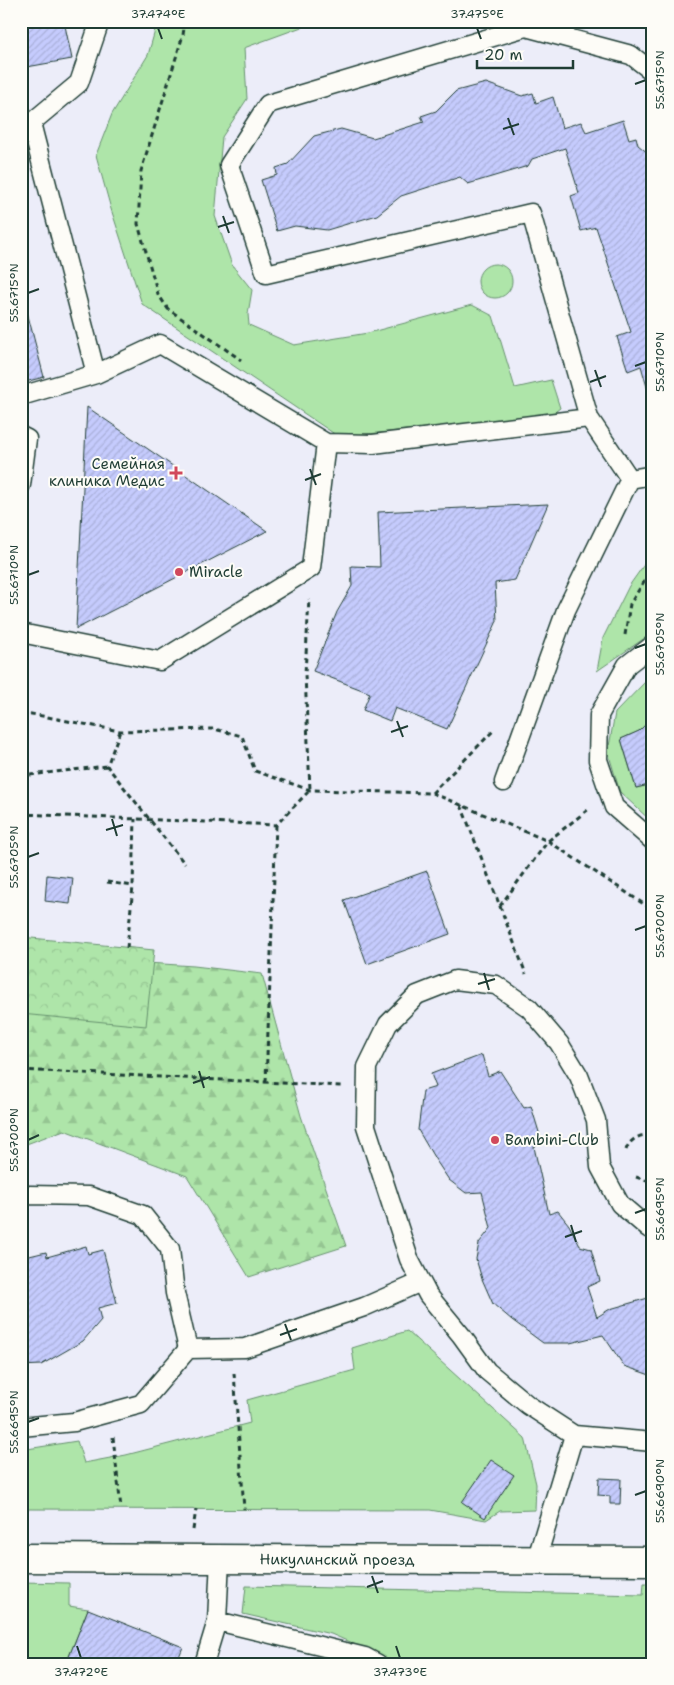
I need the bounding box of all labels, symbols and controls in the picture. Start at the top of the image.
text: 37.474°E [131,6,185,22]
text: 37.475°E [450,6,504,22]
scale bar [477,38,573,70]
text: 20 m [484,45,523,65]
text: 55.6715°N [652,50,668,110]
text: 55.6715°N [6,263,22,323]
text: 55.6710°N [652,332,668,392]
place label: Семейная клиника Медис [49,454,165,491]
marker: Семейная клиника Медис [169,466,183,480]
text: 55.6710°N [6,545,22,605]
place label: Miracle [189,562,243,582]
marker: Miracle [173,566,185,578]
text: 55.6705°N [652,613,668,675]
text: 55.6705°N [6,826,22,888]
text: 55.6700°N [652,894,668,958]
text: 55.6700°N [6,1108,22,1172]
place label: Bambini-Club [505,1130,599,1150]
marker: Bambini-Club [489,1134,501,1146]
text: 55.6695°N [652,1177,668,1241]
text: 55.6695°N [6,1390,22,1454]
text: 55.6690°N [652,1459,668,1523]
street label: Никулинский проезд [259,1549,415,1570]
text: 37.472°E [54,1664,108,1680]
text: 37.473°E [373,1664,427,1680]

